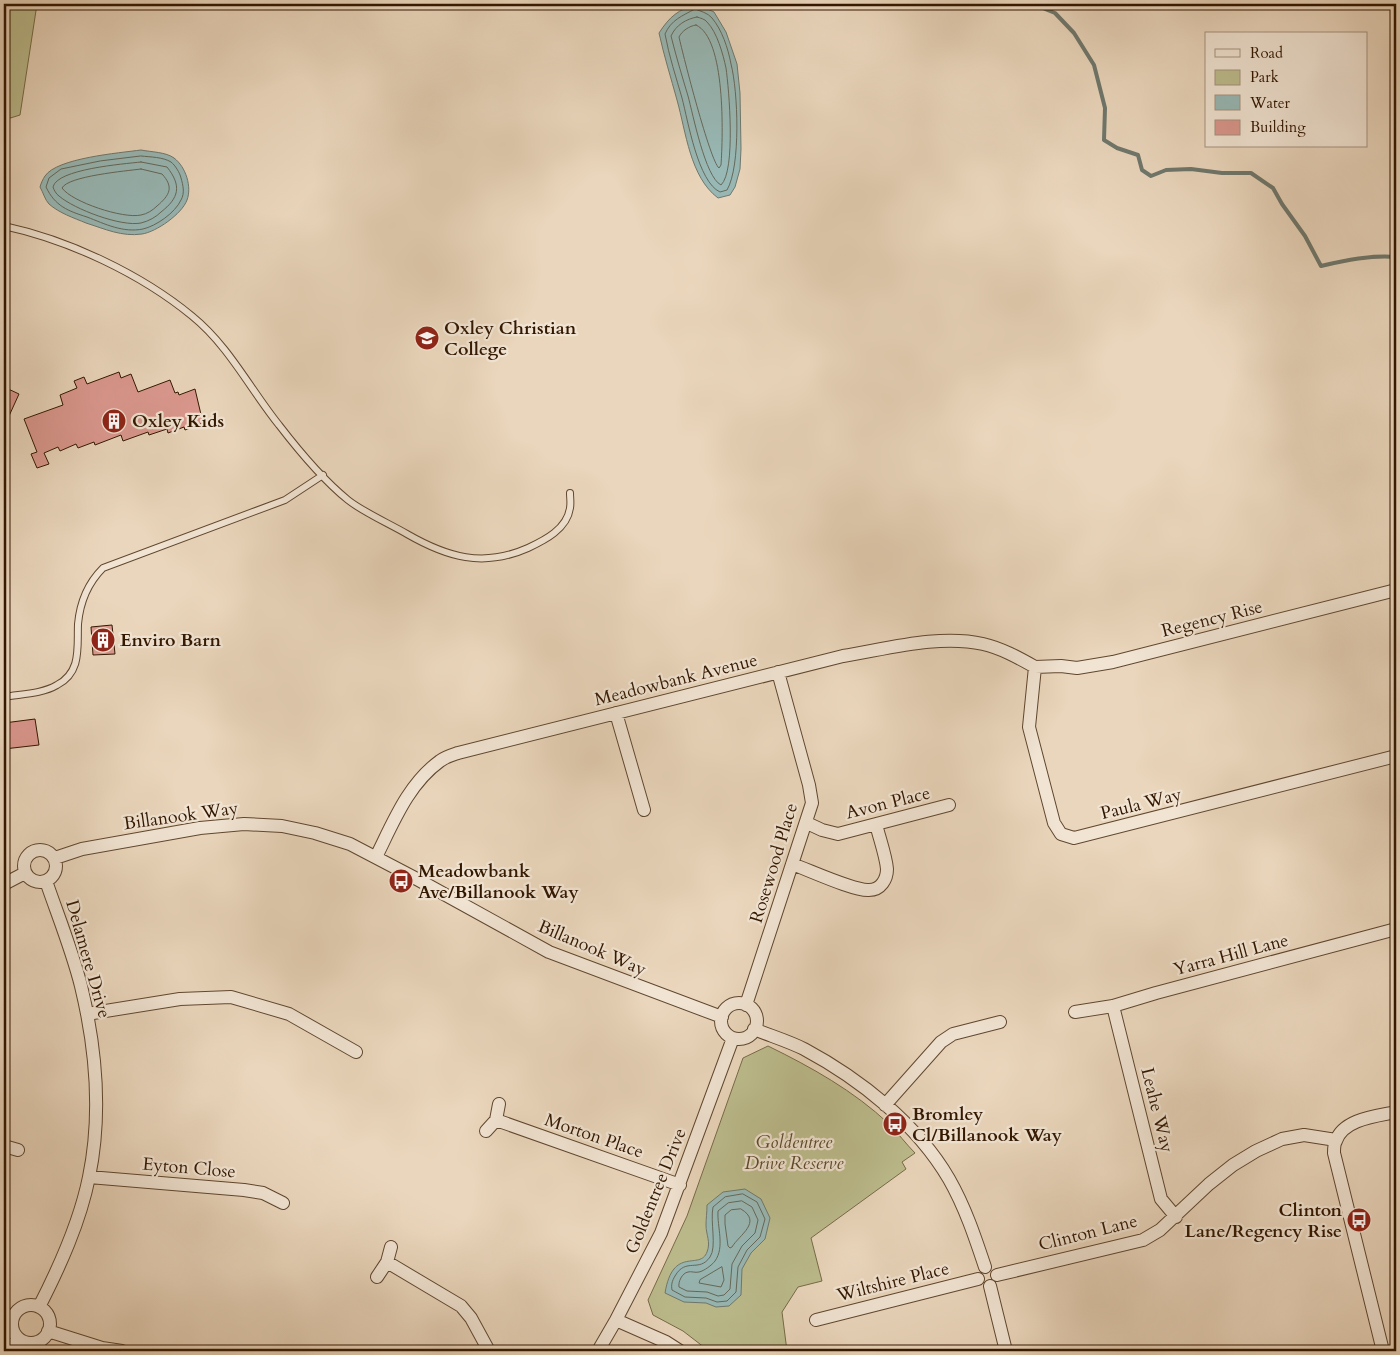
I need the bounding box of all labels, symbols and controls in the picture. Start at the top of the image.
legend [1205,32,1368,148]
text: Road [1250,43,1283,63]
text: Park [1250,67,1279,87]
text: Water [1249,93,1291,113]
text: Building [1250,117,1306,137]
place label: Oxley Christian College [444,316,577,362]
school or university icon: Oxley Christian College [414,325,440,351]
building icon: Oxley Kids [101,408,127,434]
place label: Oxley Kids [132,409,224,434]
street label: Regency Rise [1159,594,1265,644]
building icon: Enviro Barn [90,627,116,653]
place label: Enviro Barn [120,628,222,653]
street label: Meadowbank Avenue [592,648,760,712]
street label: Avon Place [843,780,933,826]
street label: Paula Way [1098,782,1185,826]
street label: Billanook Way [122,796,240,836]
street label: Rosewood Place [744,800,804,926]
place label: Meadowbank Ave/Billanook Way [418,859,580,905]
bus stop icon: Meadowbank Ave/Billanook Way [388,868,414,894]
street label: Delamere Drive [59,897,117,1021]
street label: Billanook Way [534,914,651,982]
street label: Yarra Hill Lane [1171,928,1291,982]
street label: Leahe Way [1134,1065,1180,1156]
place label: Bromley Cl/Billanook Way [912,1102,1063,1148]
street label: Morton Place [541,1107,647,1165]
bus stop icon: Bromley Cl/Billanook Way [882,1111,908,1137]
street label: Goldentree Drive [619,1124,693,1258]
park label: Goldentree Drive Reserve [745,1130,844,1176]
street label: Eyton Close [141,1151,237,1185]
place label: Clinton Lane/Regency Rise [1185,1198,1342,1244]
bus stop icon: Clinton Lane/Regency Rise [1346,1207,1372,1233]
street label: Clinton Lane [1036,1209,1140,1257]
street label: Wiltshire Place [833,1256,952,1308]

